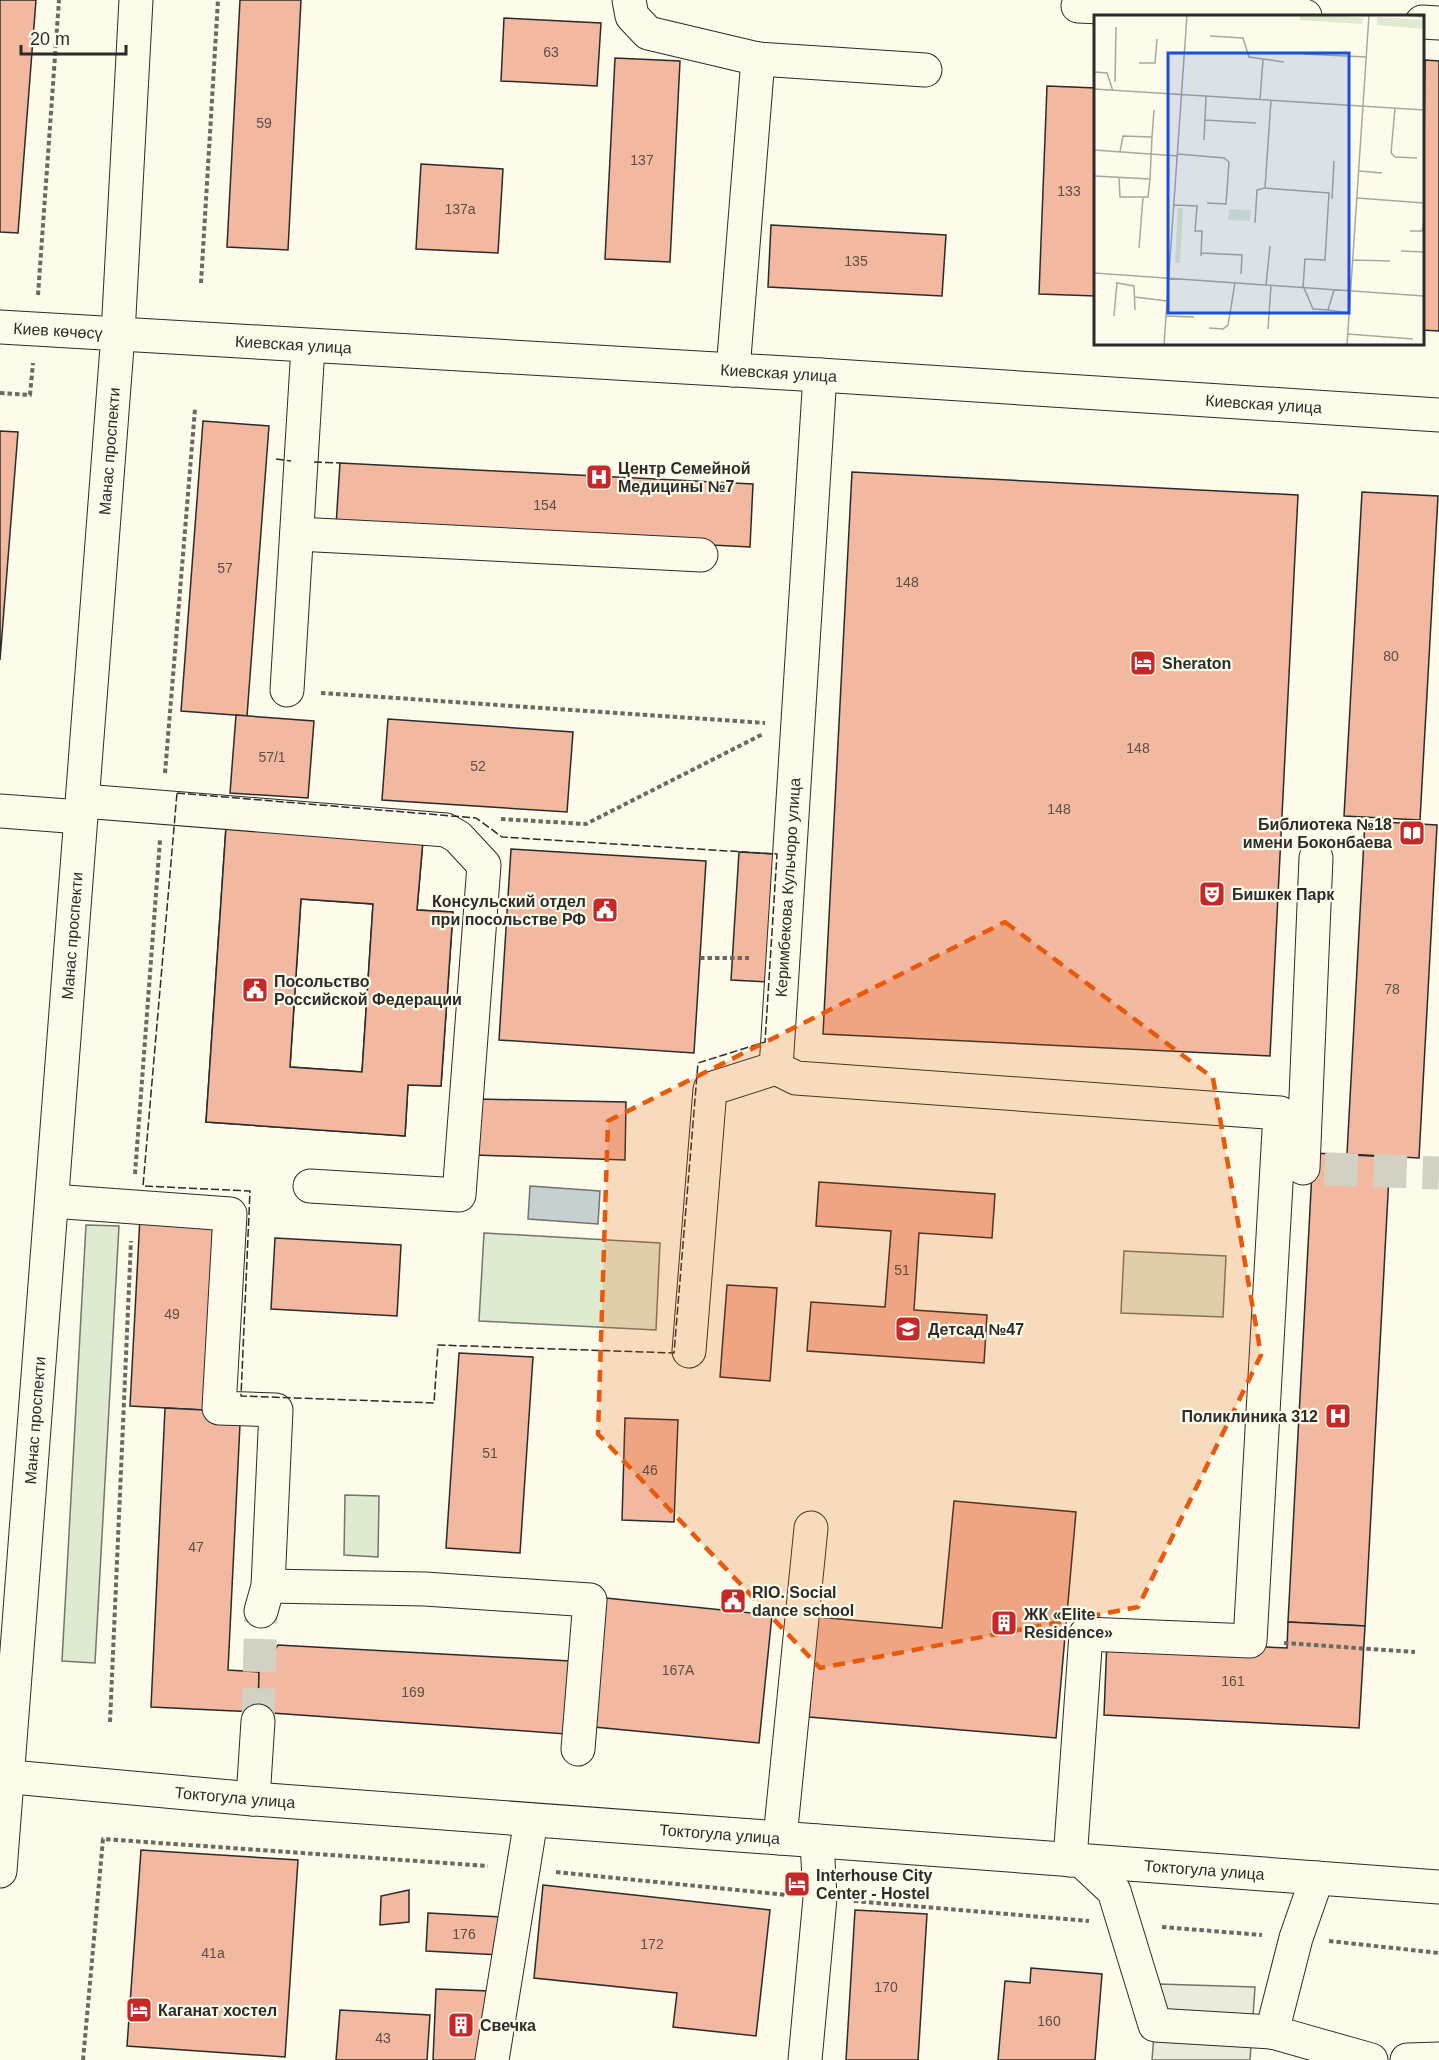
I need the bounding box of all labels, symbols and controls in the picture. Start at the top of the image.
inset map [1094,15,1424,345]
scale bar [21,18,126,56]
text: 20 m [30,29,70,49]
house number: 63 [543,44,559,60]
house number: 59 [256,115,272,131]
house number: 137 [630,152,654,168]
house number: 133 [1057,183,1081,199]
house number: 137а [444,201,476,217]
house number: 135 [844,253,868,269]
street label: Киев көчөсү [13,320,103,342]
street label: Киевская улица [235,333,352,357]
street label: Киевская улица [720,361,838,385]
street label: Манас проспекти [96,387,123,516]
street label: Киевская улица [1205,392,1323,416]
place label: Центр Семейной Медицины №7 [618,460,751,495]
hospital icon: Центр Семейной Медицины №7 [584,462,614,492]
house number: 154 [533,497,557,513]
house number: 57 [217,560,233,576]
house number: 148 [895,574,919,590]
hotel icon: Sheraton [1128,648,1158,678]
house number: 80 [1383,648,1399,664]
place label: Sheraton [1162,655,1231,672]
house number: 148 [1126,740,1150,756]
house number: 57/1 [258,749,286,765]
house number: 52 [470,758,486,774]
street label: Керимбекова Кульчоро улица [773,777,803,998]
house number: 148 [1047,801,1071,817]
place label: Библиотека №18 имени Боконбаева [1243,816,1392,851]
library icon: Библиотека №18 имени Боконбаева [1397,818,1427,848]
street label: Манас проспекти [59,871,86,1000]
theatre icon: Бишкек Парк [1197,879,1227,909]
place label: Бишкек Парк [1232,886,1335,903]
place label: Консульский отдел при посольстве РФ [431,893,586,928]
public building icon: Консульский отдел при посольстве РФ [590,895,620,925]
place label: Посольство Российской Федерации [274,973,462,1008]
public building icon: Посольство Российской Федерации [240,975,270,1005]
house number: 78 [1384,981,1400,997]
house number: 51 [894,1262,910,1278]
house number: 49 [164,1306,180,1322]
school or university icon: Детсад №47 [893,1314,923,1344]
place label: Детсад №47 [928,1321,1024,1338]
street label: Манас проспекти [22,1356,48,1485]
hospital icon: Поликлиника 312 [1323,1401,1353,1431]
place label: Поликлиника 312 [1181,1408,1318,1425]
house number: 51 [482,1445,498,1461]
house number: 46 [642,1462,658,1478]
house number: 47 [188,1539,204,1555]
place label: RIO. Social dance school [752,1584,854,1619]
public building icon: RIO. Social dance school [718,1586,748,1616]
place label: ЖК «Elite Residence» [1023,1606,1113,1641]
building icon: ЖК «Elite Residence» [989,1608,1019,1638]
house number: 167A [662,1662,695,1678]
house number: 161 [1221,1673,1245,1689]
house number: 169 [401,1684,425,1700]
street label: Токтогула улица [174,1784,296,1811]
street label: Токтогула улица [659,1821,781,1847]
street label: Токтогула улица [1143,1857,1265,1883]
place label: Interhouse City Center - Hostel [816,1867,933,1902]
hotel icon: Interhouse City Center - Hostel [782,1869,812,1899]
house number: 176 [452,1926,476,1942]
house number: 172 [640,1936,664,1952]
house number: 41а [201,1945,225,1961]
house number: 170 [874,1979,898,1995]
hotel icon: Каганат хостел [124,1995,154,2025]
place label: Каганат хостел [158,2002,277,2019]
building icon: Свечка [446,2010,476,2040]
house number: 160 [1037,2013,1061,2029]
place label: Свечка [480,2017,536,2034]
house number: 43 [375,2030,391,2046]

